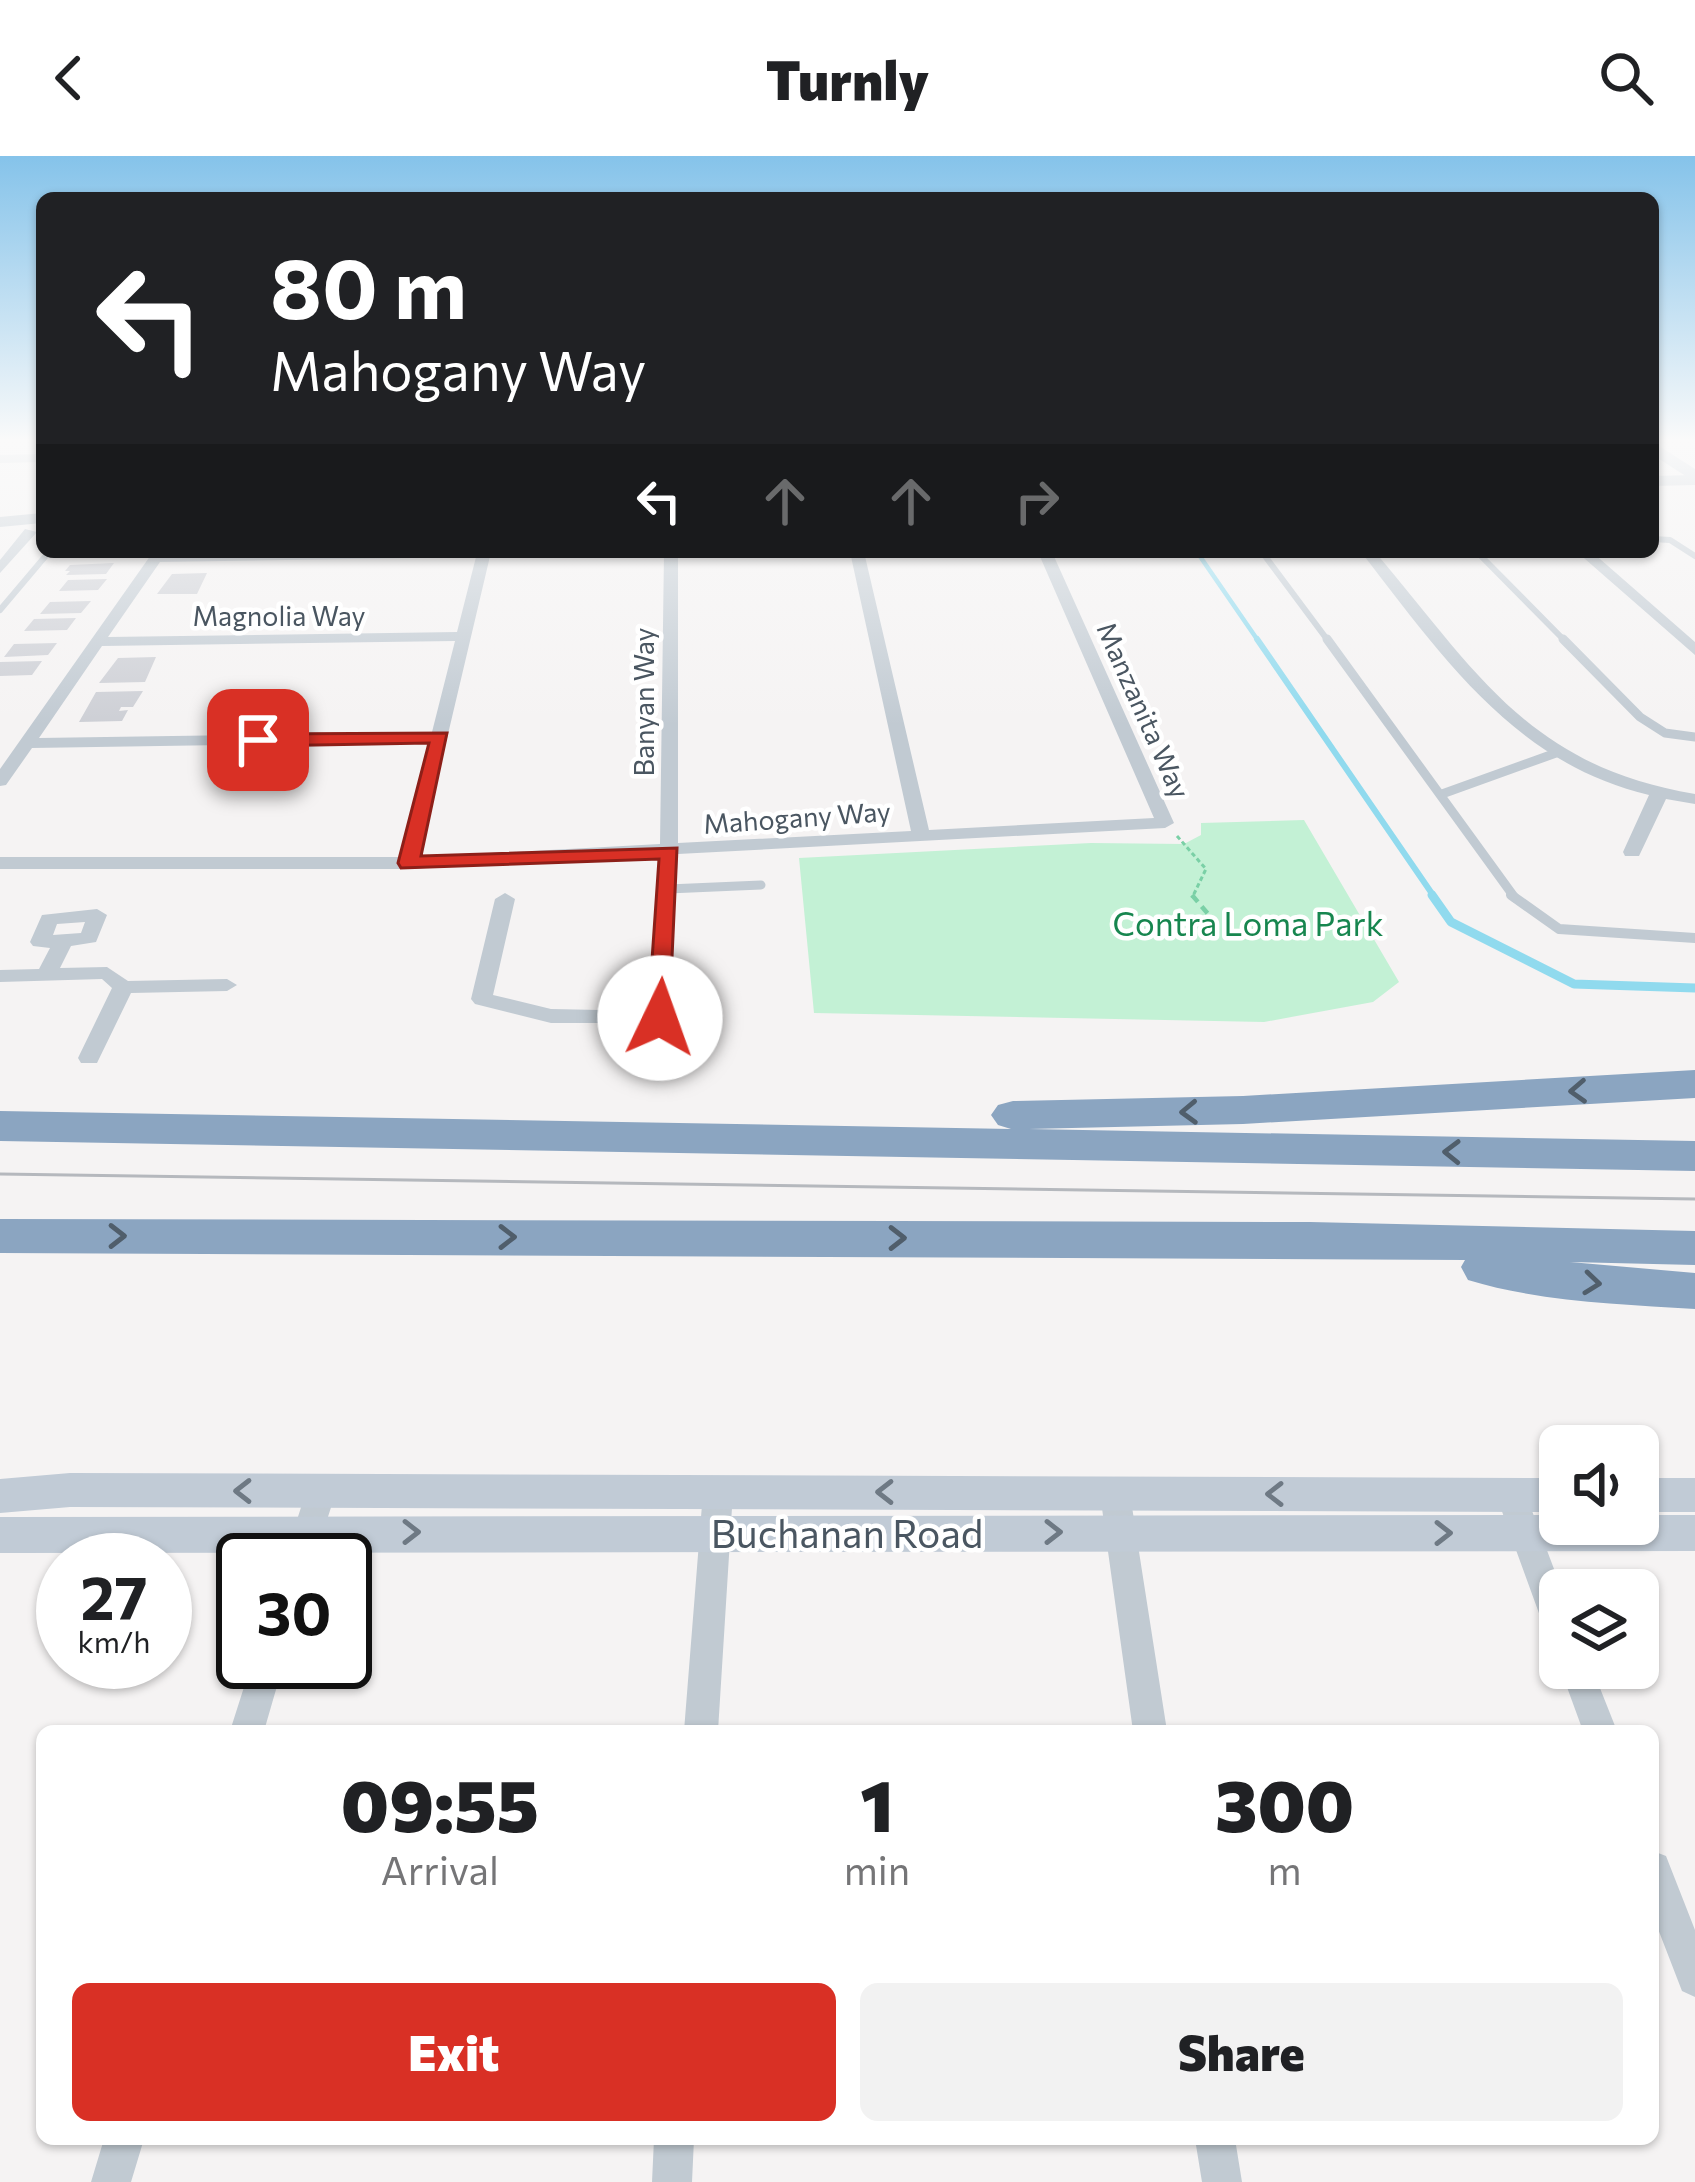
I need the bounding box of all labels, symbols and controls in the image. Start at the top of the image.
icon: back [36,45,102,111]
text: Turnly [766,45,929,111]
icon: search [1593,45,1659,111]
text: 80 m [270,234,467,336]
icon: left [72,240,228,396]
text: Mahogany Way [270,336,646,402]
icon: left [626,468,692,534]
icon: ahead [752,468,818,534]
icon: ahead [878,468,944,534]
icon: right [1004,468,1070,534]
street label: Magnolia Way [193,599,365,632]
street label: Manzanita Way [1090,617,1198,803]
street label: Banyan Way [627,627,660,777]
pin [207,689,309,791]
icon: arrive [225,707,291,773]
street label: Mahogany Way [702,794,892,840]
park label: Contra Loma Park [1112,902,1384,943]
position arrow [597,955,723,1081]
one-way arrow [1568,1077,1587,1103]
one-way arrow [1179,1099,1198,1125]
one-way arrow [1442,1140,1461,1166]
one-way arrow [109,1223,127,1249]
one-way arrow [499,1224,517,1250]
one-way arrow [889,1225,907,1251]
one-way arrow [1582,1269,1602,1295]
map controls [1539,1425,1659,1689]
button: sound [1539,1425,1659,1545]
one-way arrow [233,1479,252,1505]
one-way arrow [875,1480,894,1506]
one-way arrow [1265,1481,1283,1507]
street label: Buchanan Road [711,1508,983,1556]
one-way arrow [402,1518,421,1544]
one-way arrow [1045,1519,1063,1545]
one-way arrow [1435,1520,1453,1546]
speed limit sign: 30 [216,1533,372,1689]
text: 27 [81,1559,147,1632]
button: layers [1539,1569,1659,1689]
text: km/h [78,1622,150,1659]
text: 09:55 [341,1759,539,1847]
text: 1 [860,1759,894,1847]
text: 300 [1215,1759,1354,1847]
text: Arrival [381,1845,499,1893]
text: min [844,1845,910,1893]
text: m [1268,1845,1302,1893]
button: Exit [72,1983,836,2121]
button: Share [860,1983,1623,2121]

